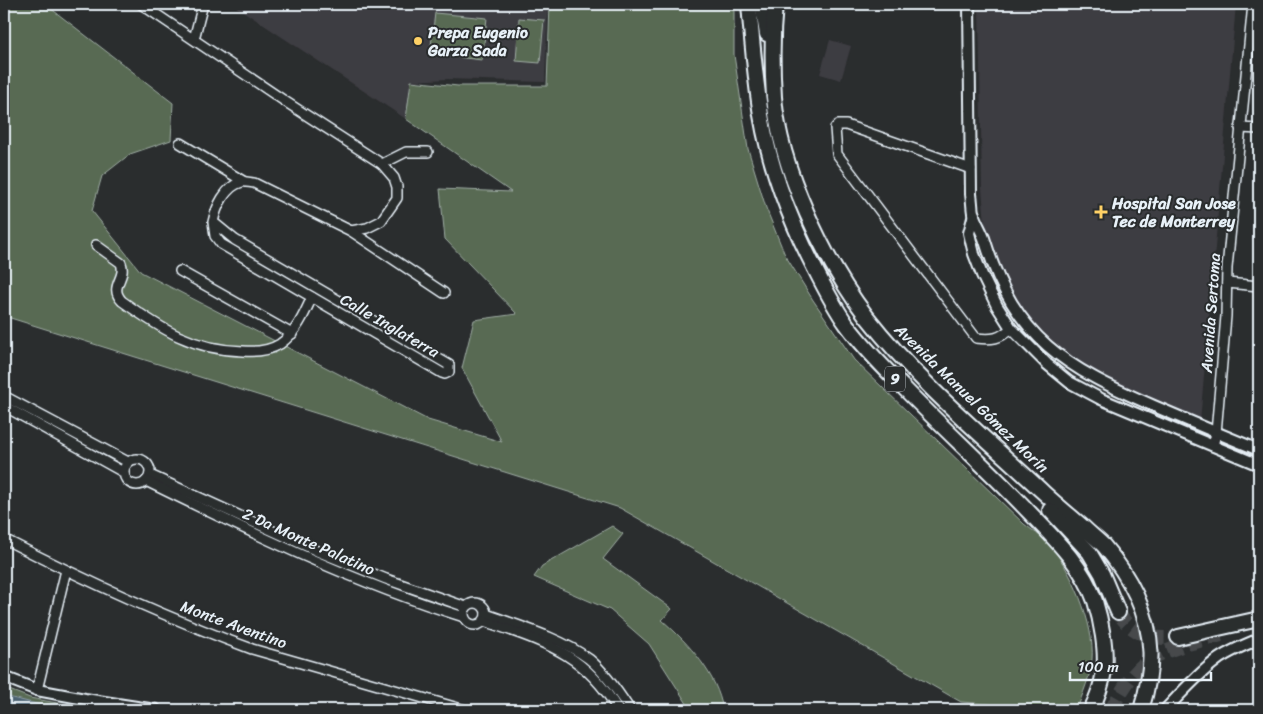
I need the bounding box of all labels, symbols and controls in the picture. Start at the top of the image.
place label: Prepa Eugenio Garza Sada [427,18,528,65]
marker: Prepa Eugenio Garza Sada [412,35,424,47]
place label: Hospital San Jose Tec de Monterrey [1111,189,1236,236]
marker: Hospital San Jose Tec de Monterrey [1094,205,1108,219]
street label: Avenida Sertoma [1192,252,1229,375]
street label: Calle Inglaterra [334,285,446,366]
street label: Avenida Manuel Gómez Morín [887,316,1056,481]
road number: 9 [885,366,905,392]
street label: 2 Da Monte Palatino [238,499,380,584]
street label: Monte Aventino [176,592,291,657]
scale bar [1070,649,1212,681]
text: 100 m [1078,654,1119,680]

